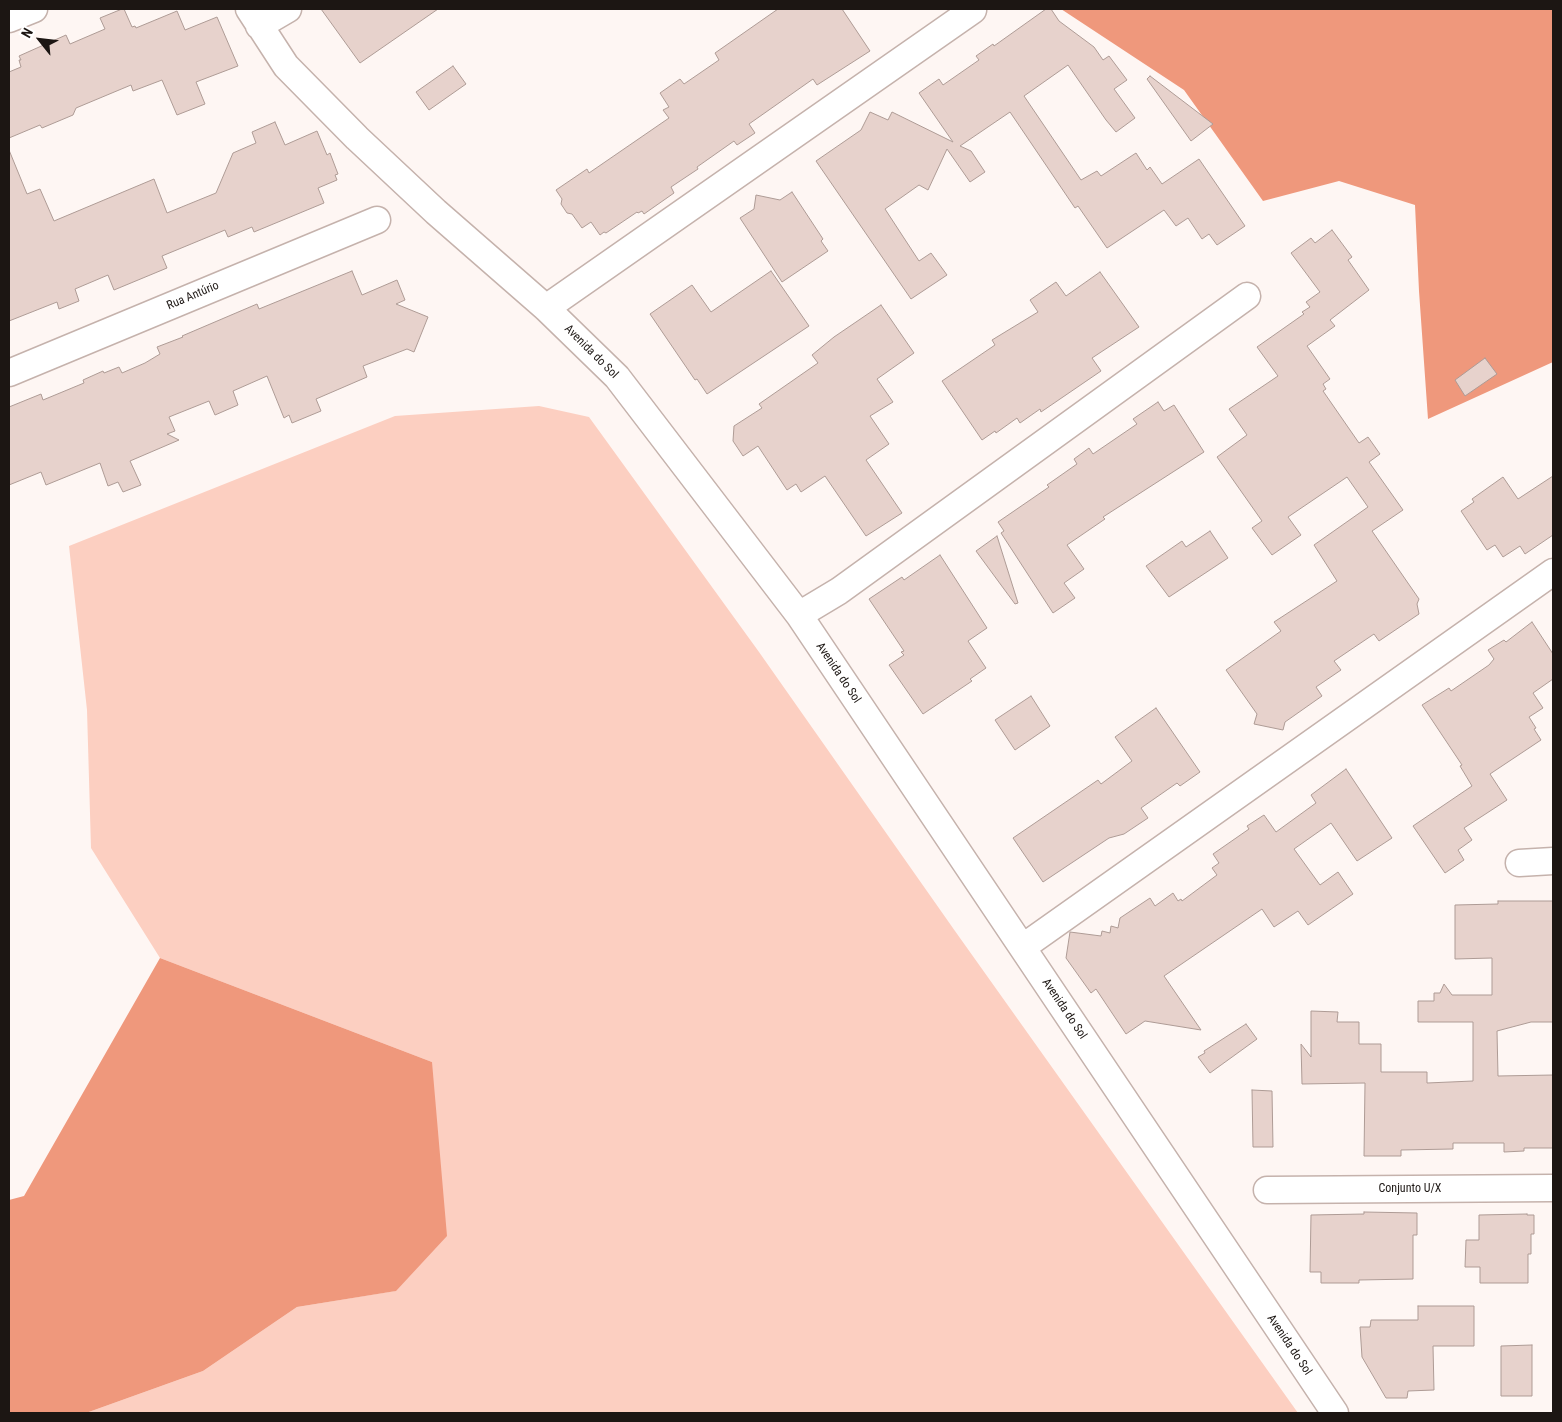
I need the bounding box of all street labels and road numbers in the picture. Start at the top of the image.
street label: Rua Antúrio [165,279,221,313]
street label: Avenida do Sol [561,322,621,382]
street label: Avenida do Sol [812,640,864,706]
street label: Avenida do Sol [1038,976,1090,1042]
street label: Conjunto U/X [1379,1182,1441,1196]
street label: Avenida do Sol [1263,1312,1315,1378]

